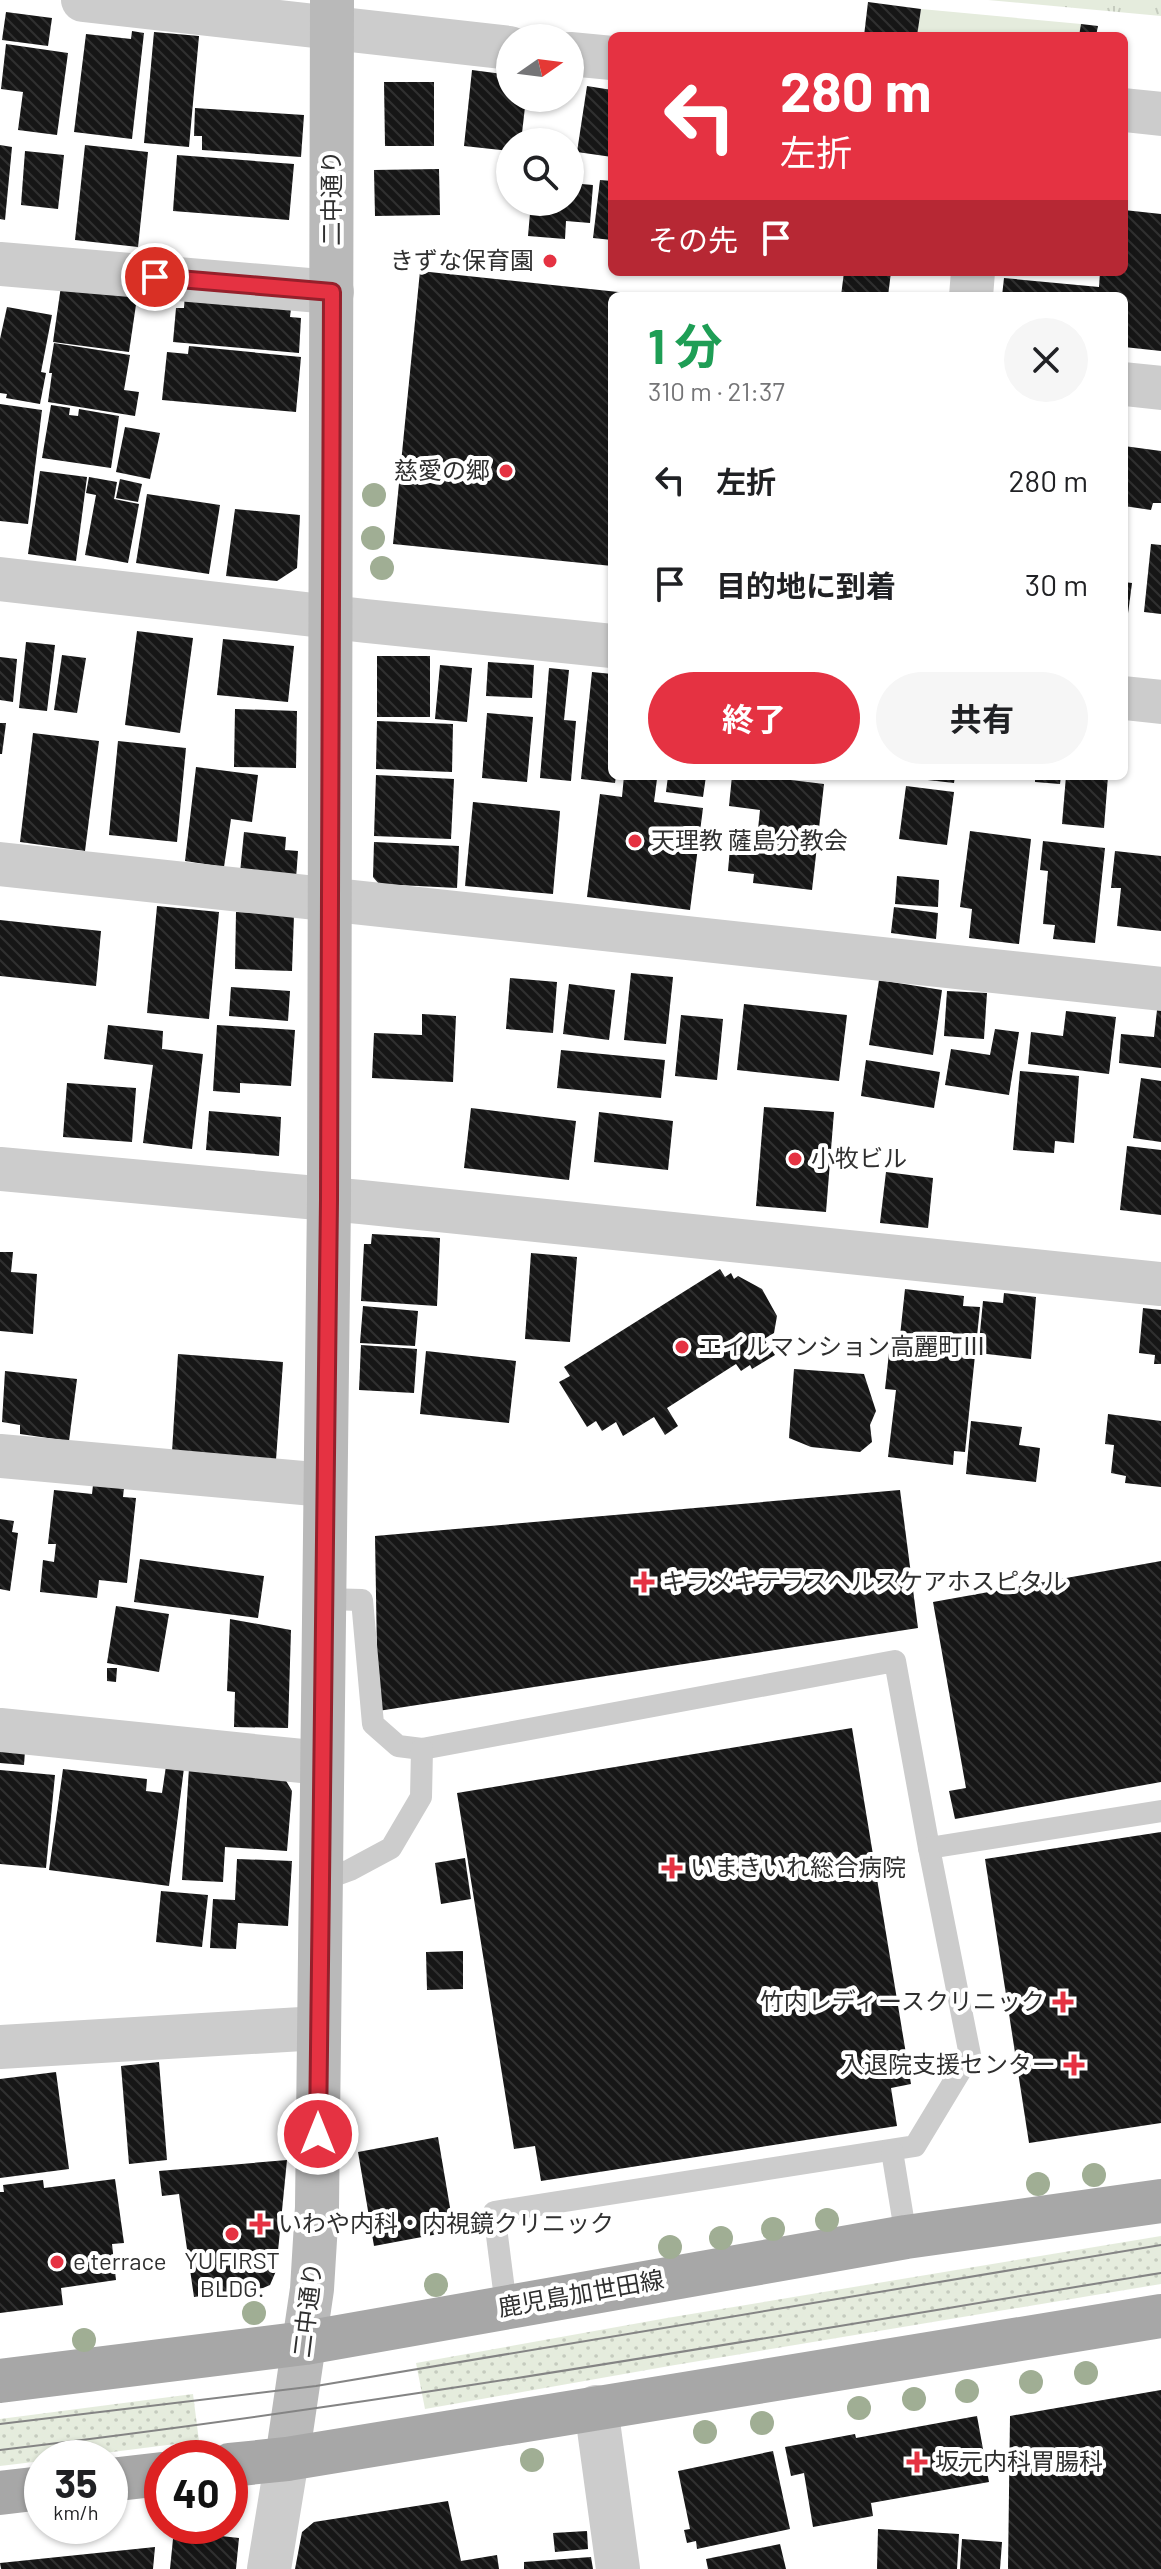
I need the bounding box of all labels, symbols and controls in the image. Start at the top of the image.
north arrow [496,24,584,112]
map controls [496,24,584,216]
text: 280 m [780,56,932,123]
icon: left [648,64,752,168]
button: search [496,128,584,216]
text: 左折 [780,130,852,173]
street label: 二中通り [316,150,345,246]
icon: arrive [754,216,798,260]
text: その先 [648,221,738,257]
pin [121,243,189,311]
place label: きずな保育園 [390,245,534,274]
marker: きずな保育園 [541,252,559,270]
icon: arrive [133,255,177,299]
text: 1 分 [648,316,723,374]
button: close [1004,318,1088,402]
text: 310 m · 21:37 [648,375,785,406]
place label: 慈愛の郷 [394,455,490,484]
icon: left [648,458,692,502]
marker: 慈愛の郷 [497,462,515,480]
text: 280 m [1009,462,1088,498]
text: 左折 [716,463,776,499]
icon: arrive [648,562,692,606]
text: 30 m [1025,566,1088,602]
text: 目的地に到着 [716,567,896,603]
button: 終了 [648,672,860,764]
button: 共有 [876,672,1088,764]
place label: 天理教 薩島分教会 [651,825,848,854]
marker: 天理教 薩島分教会 [626,832,644,850]
place label: 小牧ビル [811,1143,907,1172]
marker: 小牧ビル [786,1150,804,1168]
place label: エイルマンション高麗町Ⅲ [698,1331,986,1360]
marker: エイルマンション高麗町Ⅲ [673,1338,691,1356]
place label: キラメキテラスヘルスケアホスピタル [662,1566,1067,1595]
marker: キラメキテラスヘルスケアホスピタル [633,1571,655,1593]
place label: いまきいれ総合病院 [690,1852,906,1881]
marker: いまきいれ総合病院 [661,1857,683,1879]
place label: 竹内レディースクリニック [760,1986,1045,2015]
marker: 竹内レディースクリニック [1052,1991,1074,2013]
place label: 入退院支援センター [840,2049,1056,2078]
marker: 入退院支援センター [1063,2054,1085,2076]
position arrow [276,2092,360,2176]
place label: いわや内科・内視鏡クリニック [278,2208,614,2237]
marker: いわや内科・内視鏡クリニック [249,2213,271,2235]
marker: YU FIRST BLDG. [223,2225,241,2243]
place label: YU FIRST BLDG. [184,2245,280,2302]
place label: e terrace [73,2246,167,2275]
marker: e terrace [48,2253,66,2271]
street label: 二中通り [286,2260,327,2359]
street label: 鹿児島加世田線 [495,2264,666,2321]
speed limit sign: 40 [144,2440,248,2544]
place label: 坂元内科胃腸科 [935,2446,1103,2475]
marker: 坂元内科胃腸科 [906,2451,928,2473]
text: 35 [54,2458,98,2506]
text: km/h [53,2500,99,2524]

